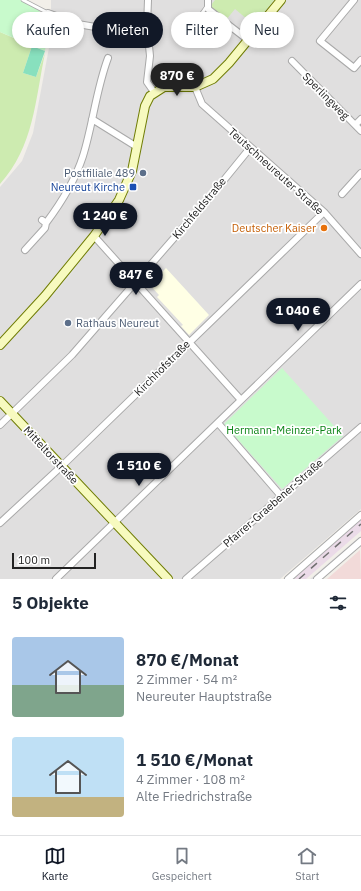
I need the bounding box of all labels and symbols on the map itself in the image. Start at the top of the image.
pin: 870 € [149,63,205,97]
street label: Sperlingweg [300,70,353,123]
street label: Teutschneureuter Straße [225,125,327,217]
place label: Postfiliale 489 [64,166,135,180]
marker: Postfiliale 489 [138,168,148,178]
street label: Kirchfeldstraße [169,174,229,242]
place label: Neureut Kirche [51,180,125,194]
marker: Neureut Kirche [128,182,138,192]
pin: 1 240 € [68,203,142,237]
place label: Deutscher Kaiser [232,221,316,235]
marker: Deutscher Kaiser [319,223,329,233]
pin: 847 € [108,262,164,296]
pin: 1 040 € [261,298,335,332]
place label: Rathaus Neureut [76,316,159,330]
marker: Rathaus Neureut [63,318,73,328]
street label: Kirchhofstraße [131,337,193,399]
street label: Mitteltorstraße [21,423,81,487]
park label: Hermann-Meinzer-Park [226,423,342,437]
pin: 1 510 € [102,453,176,487]
street label: Pfarrer-Graebener-Straße [220,456,326,550]
scale bar [12,551,96,570]

